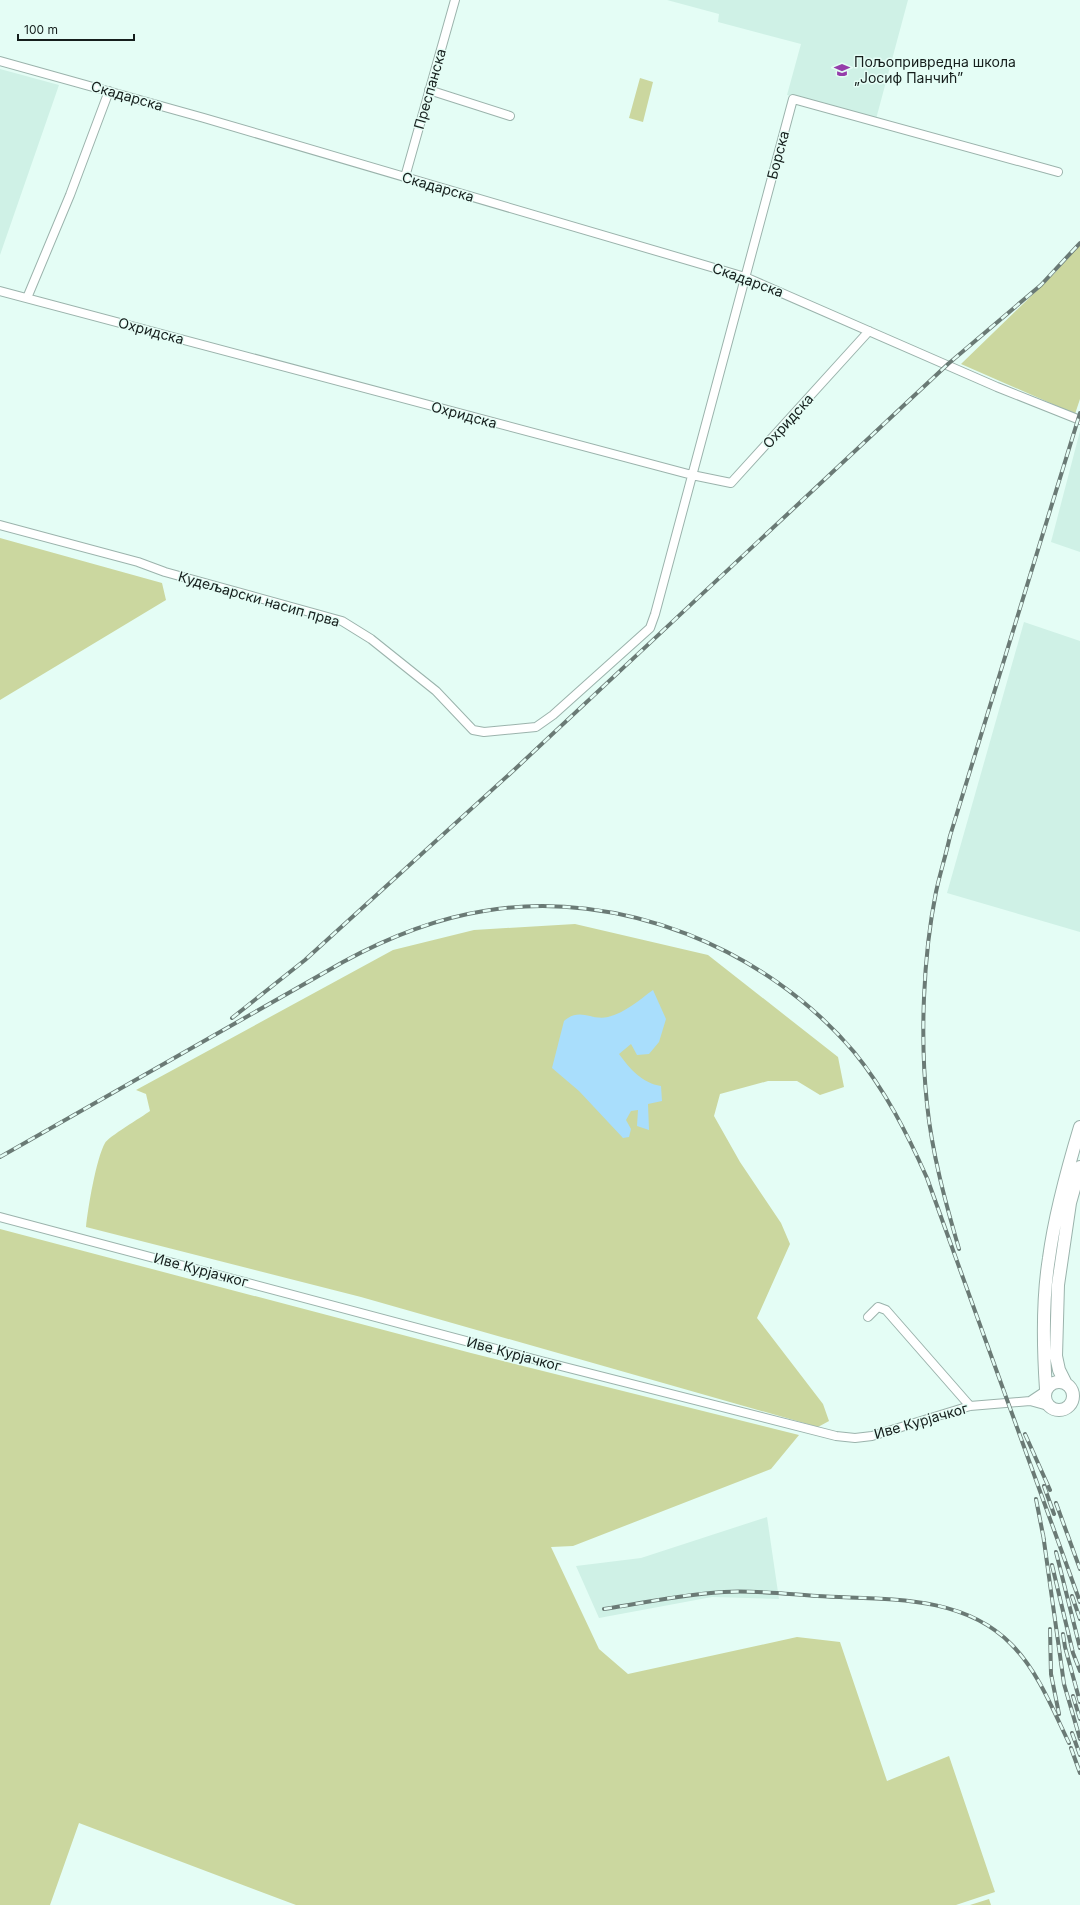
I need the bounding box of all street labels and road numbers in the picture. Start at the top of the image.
street label: Преспанска [410,47,449,131]
street label: Скадарска [89,77,165,114]
street label: Борска [763,129,792,181]
street label: Скадарска [400,168,476,205]
street label: Скадарска [710,259,786,300]
street label: Охридска [116,314,186,347]
street label: Охридска [759,390,817,451]
street label: Охридска [429,398,499,431]
street label: Кудељарски насип прва [176,567,342,630]
street label: Иве Курјачког [152,1249,250,1290]
street label: Иве Курјачког [465,1333,563,1374]
street label: Иве Курјачког [872,1399,970,1442]

